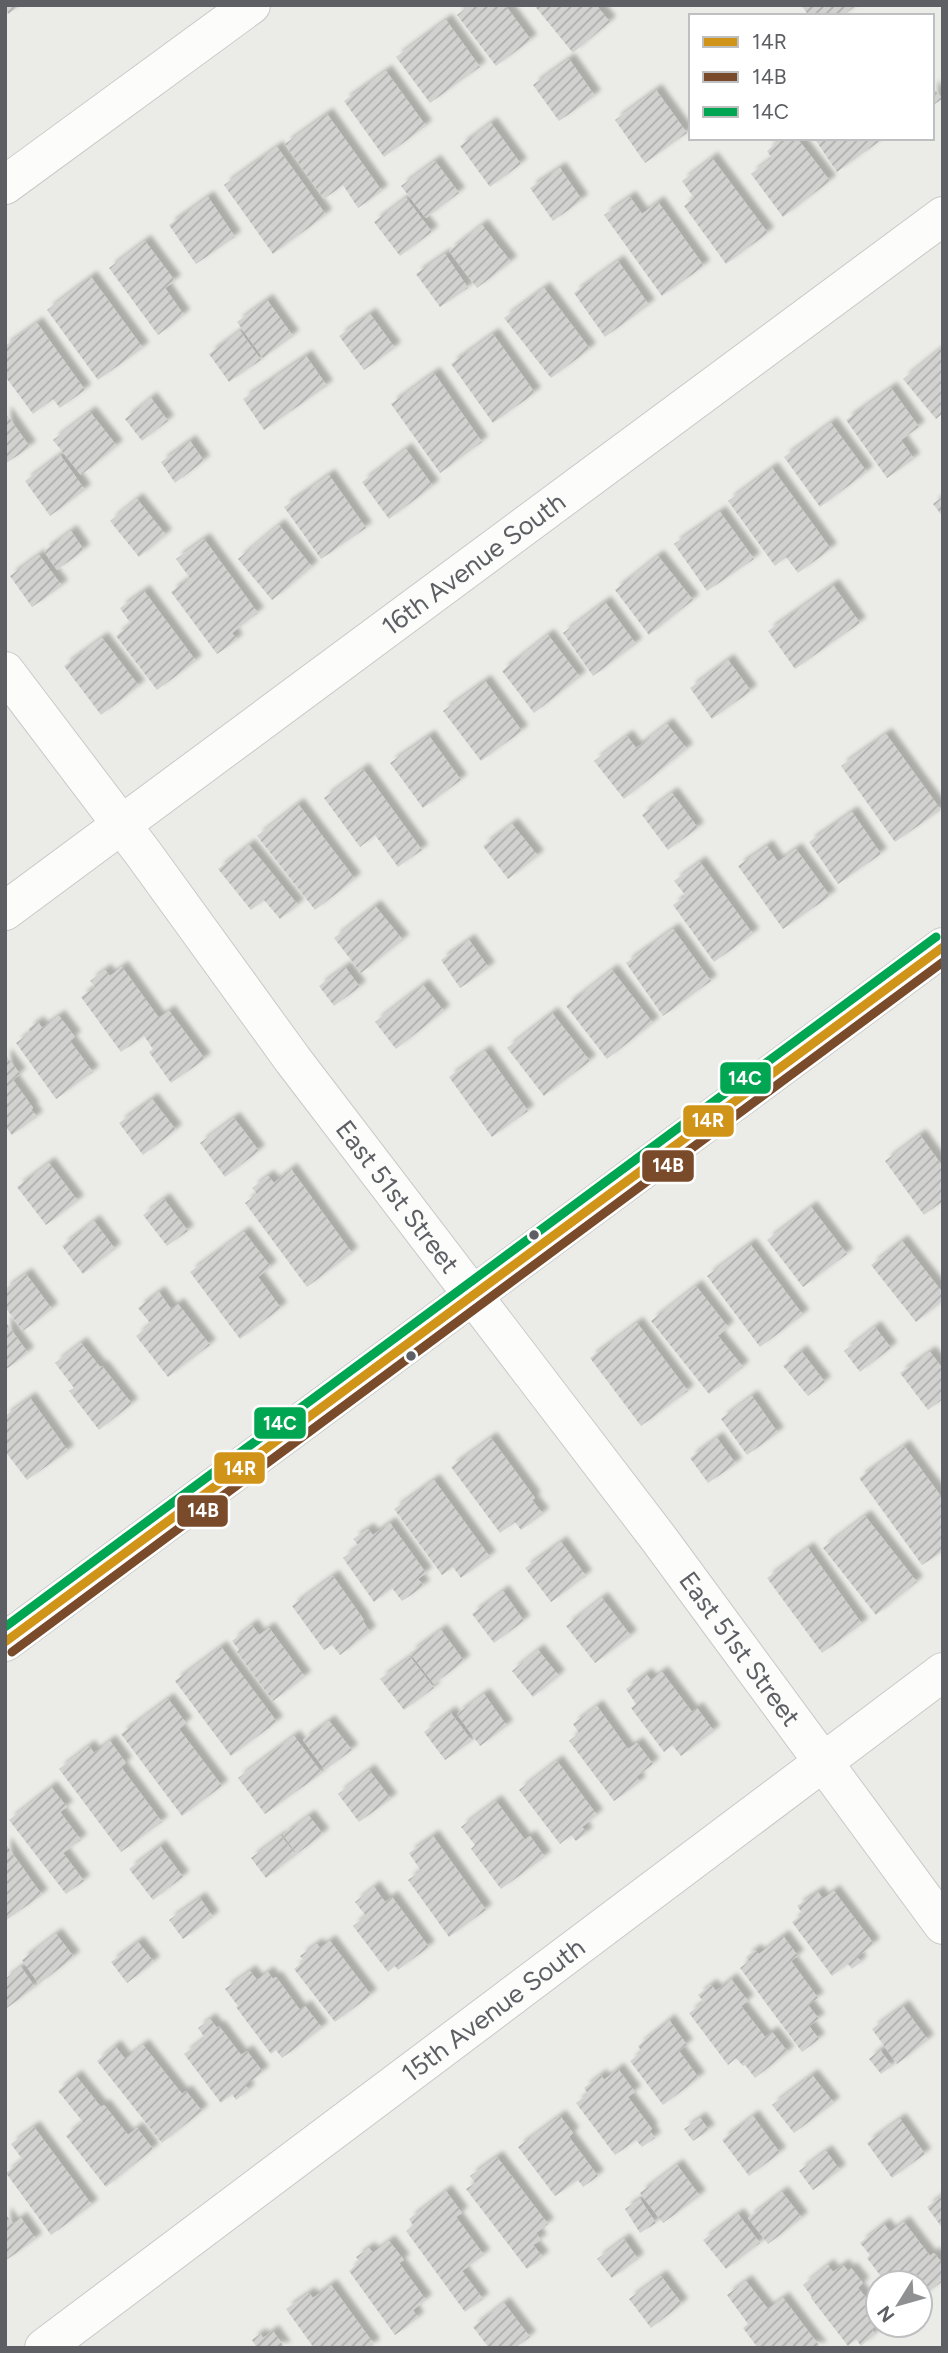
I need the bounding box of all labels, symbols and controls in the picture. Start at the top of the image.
legend [689,14,934,140]
text: 14R [752,29,787,54]
text: 14B [752,64,787,89]
text: 14C [752,99,789,124]
street label: 16th Avenue South [375,485,572,642]
line badge: 14C [719,1061,772,1095]
text: 14C [728,1067,762,1090]
line badge: 14R [682,1104,735,1138]
text: 14R [692,1109,724,1132]
street label: East 51st Street [329,1114,466,1280]
line badge: 14B [641,1149,695,1183]
text: 14B [652,1154,684,1177]
unlabelled marker [527,1228,541,1242]
unlabelled marker [404,1349,418,1363]
line badge: 14C [253,1406,307,1440]
text: 14C [263,1412,297,1435]
line badge: 14R [213,1451,266,1485]
text: 14R [224,1457,256,1480]
line badge: 14B [176,1494,229,1528]
text: 14B [187,1499,219,1522]
street label: East 51st Street [672,1565,807,1732]
street label: 15th Avenue South [395,1931,591,2089]
north arrow [864,2269,934,2339]
text: N [872,2301,899,2327]

